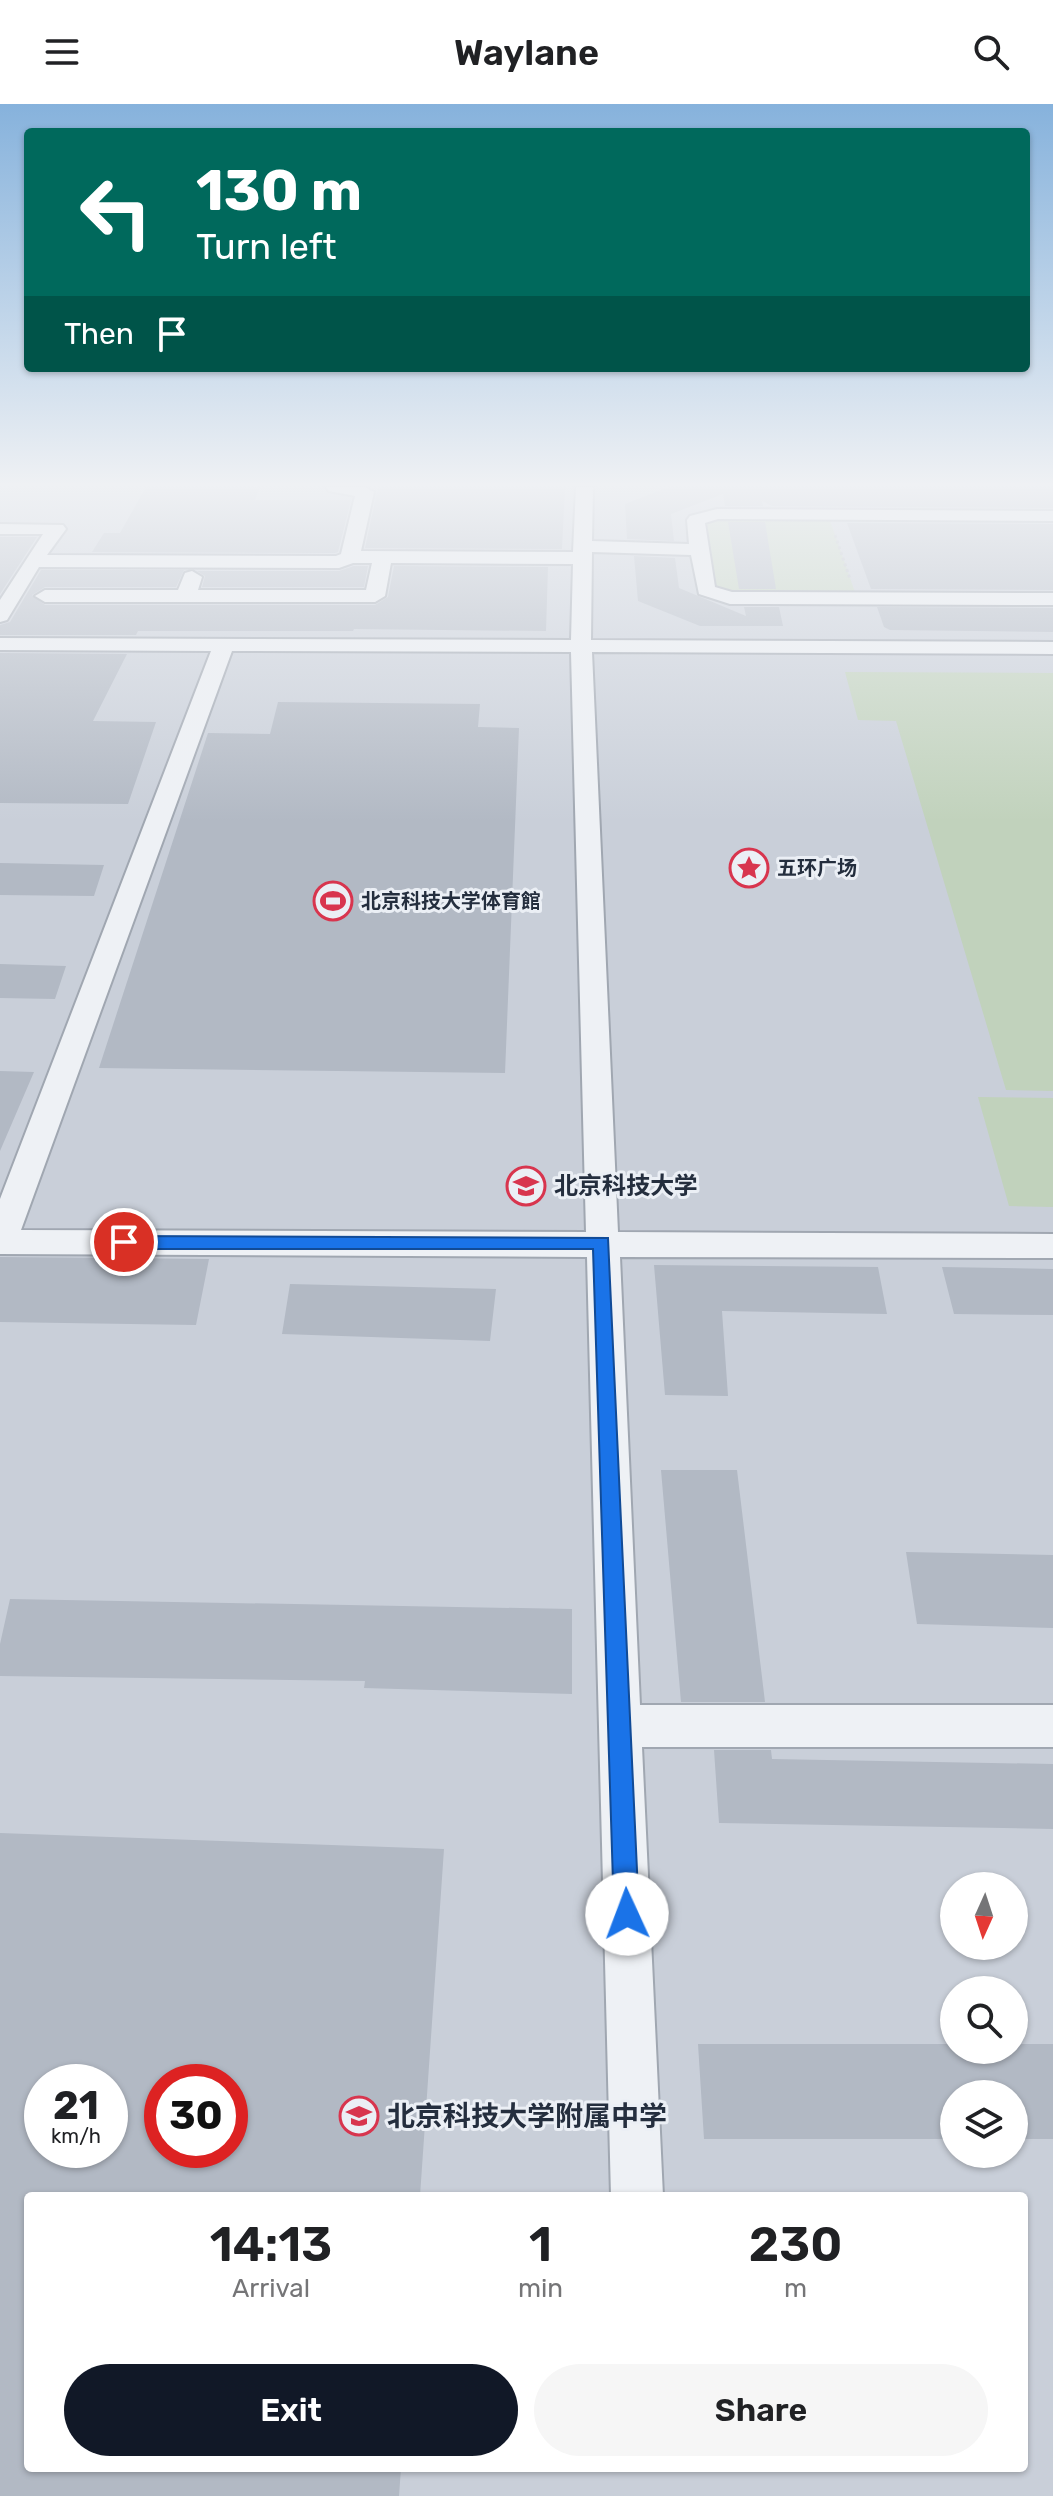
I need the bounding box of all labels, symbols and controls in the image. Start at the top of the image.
icon: menu [40,30,84,74]
icon: search [969,30,1013,74]
text: Waylane [454,31,599,74]
text: 130 m [196,158,362,224]
icon: left [64,160,168,264]
text: Turn left [196,225,337,268]
icon: arrive [150,312,194,356]
text: Then [64,316,134,352]
place icon: 五环广场 [728,847,770,889]
place label: 五环广场 [777,856,857,880]
sports icon: 北京科技大学体育館 [312,880,354,922]
place label: 北京科技大学体育館 [361,889,541,913]
school or university icon: 北京科技大学 [505,1165,547,1207]
place label: 北京科技大学 [554,1172,698,1200]
pin [90,1208,158,1276]
icon: arrive [102,1220,146,1264]
position arrow [585,1872,669,1956]
north arrow [940,1872,1028,1960]
map controls [940,1872,1028,2168]
button: search [940,1976,1028,2064]
speed limit sign: 30 [144,2064,248,2168]
button: layers [940,2080,1028,2168]
text: 21 [53,2082,99,2129]
school or university icon: 北京科技大学附属中学 [338,2095,380,2137]
place label: 北京科技大学附属中学 [387,2100,667,2133]
text: km/h [51,2124,101,2148]
text: 14:13 [210,2216,332,2273]
text: 1 [529,2216,552,2273]
text: 230 [749,2216,842,2273]
text: Arrival [232,2273,310,2304]
text: min [518,2273,563,2304]
text: m [784,2273,807,2304]
button: Exit [64,2364,518,2456]
button: Share [534,2364,988,2456]

